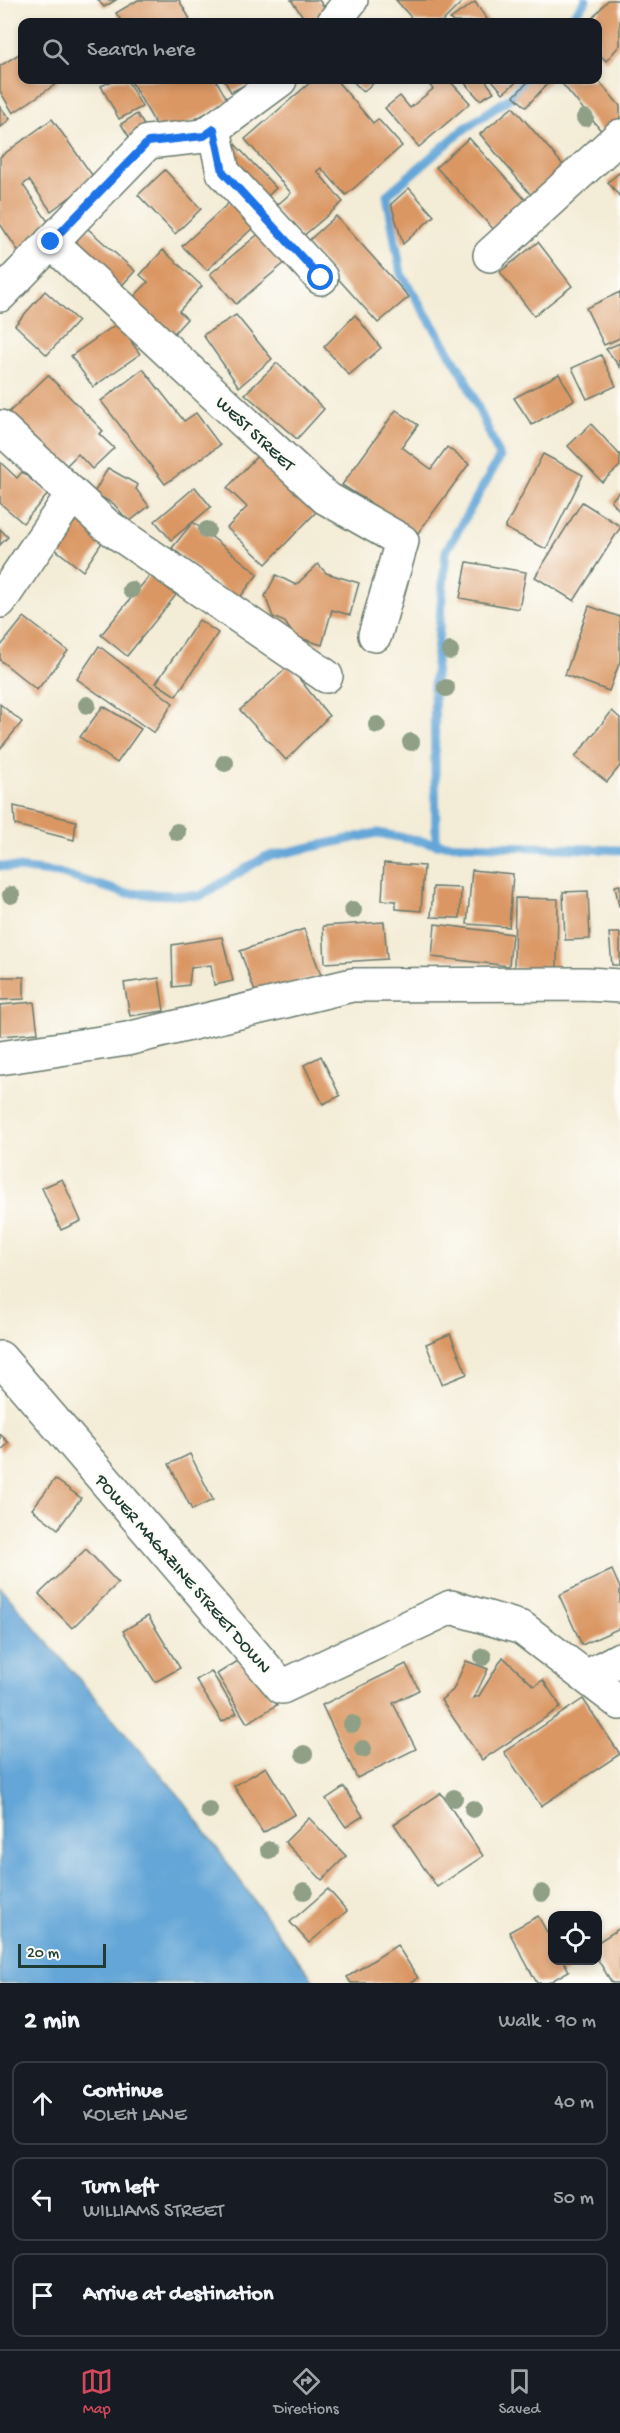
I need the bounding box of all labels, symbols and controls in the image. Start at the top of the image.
search box [18,18,602,84]
icon: search [39,35,72,68]
text: Search here [87,38,195,64]
route end [37,228,63,254]
route start [307,264,333,290]
street label: WEST STREET [211,393,299,477]
street label: POWER MAGAZINE STREET DOWN [89,1470,274,1679]
map controls [548,1911,602,1965]
button: locate [548,1911,602,1965]
scale bar [18,1941,106,1968]
text: 20 m [27,1945,59,1964]
text: 2 min [24,2007,79,2038]
text: Walk · 90 m [499,2011,596,2034]
text: Continue [83,2079,163,2105]
icon: ahead [26,2087,59,2120]
text: 40 m [554,2092,594,2115]
text: KOLEH LANE [83,2105,187,2128]
text: Turn left [83,2175,157,2201]
icon: left [26,2183,59,2216]
text: 50 m [553,2188,594,2211]
text: WILLIAMS STREET [83,2201,224,2224]
icon: arrive [26,2279,59,2312]
text: Arrive at destination [83,2282,273,2308]
tab: Map [80,2365,113,2420]
tab: Directions [273,2365,339,2420]
tab: Saved [499,2365,540,2420]

